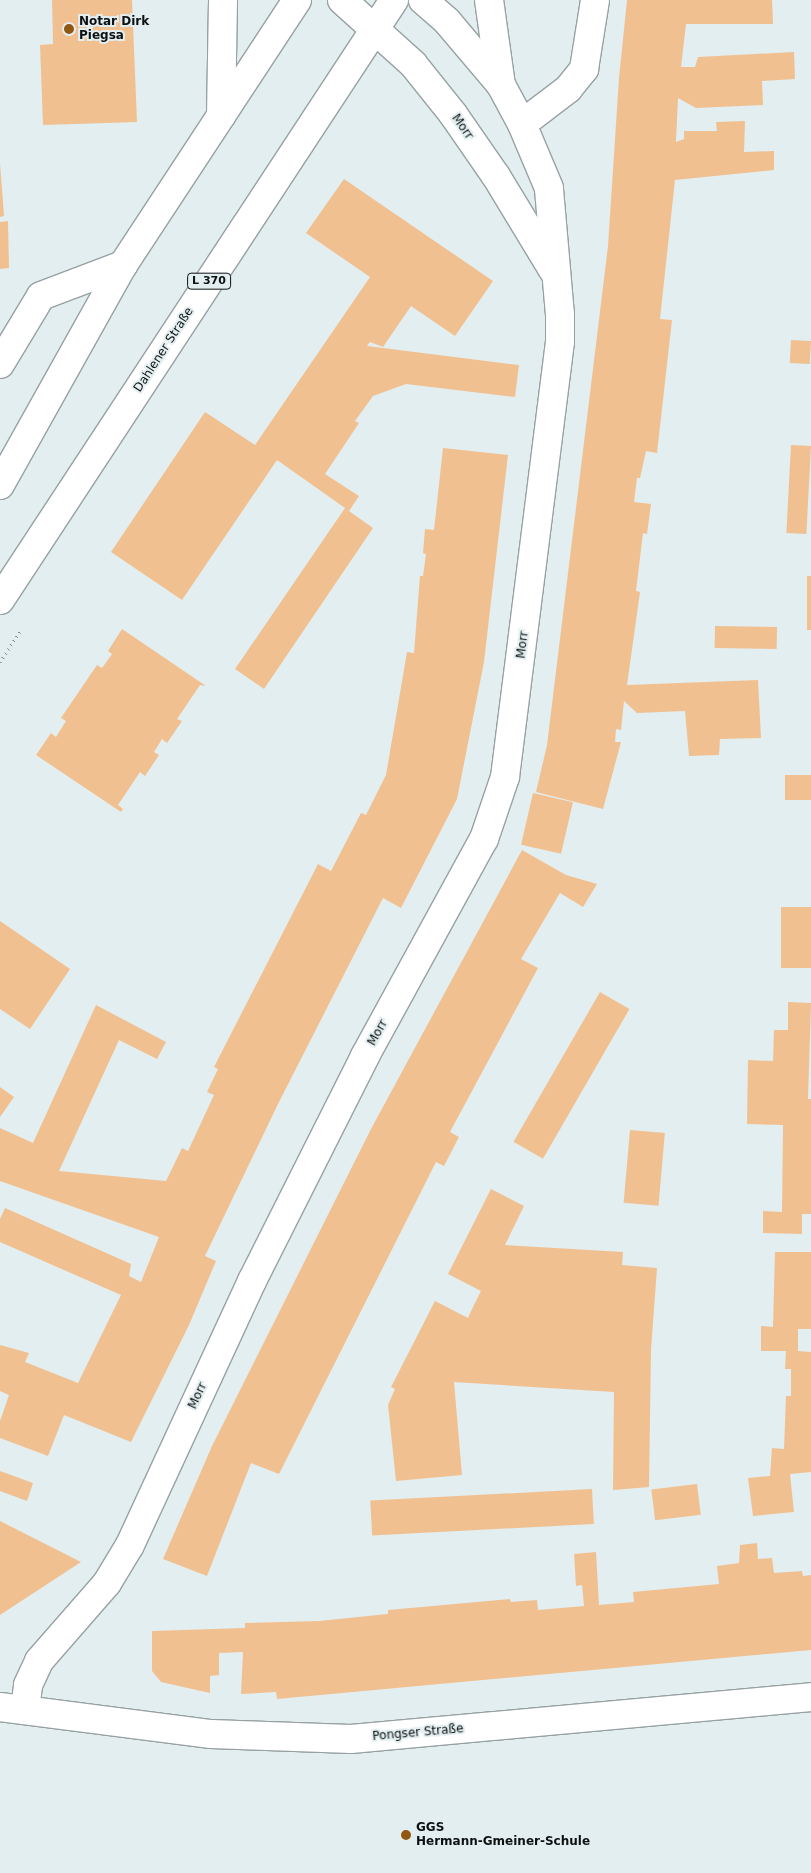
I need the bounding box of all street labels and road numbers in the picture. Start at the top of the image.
street label: Morr [448,112,476,142]
road number: L 370 [186,272,232,290]
street label: Dahlener Straße [131,305,197,395]
street label: Morr [514,631,532,659]
street label: Morr [365,1018,391,1048]
street label: Morr [186,1381,210,1411]
street label: Pongser Straße [372,1722,464,1744]

